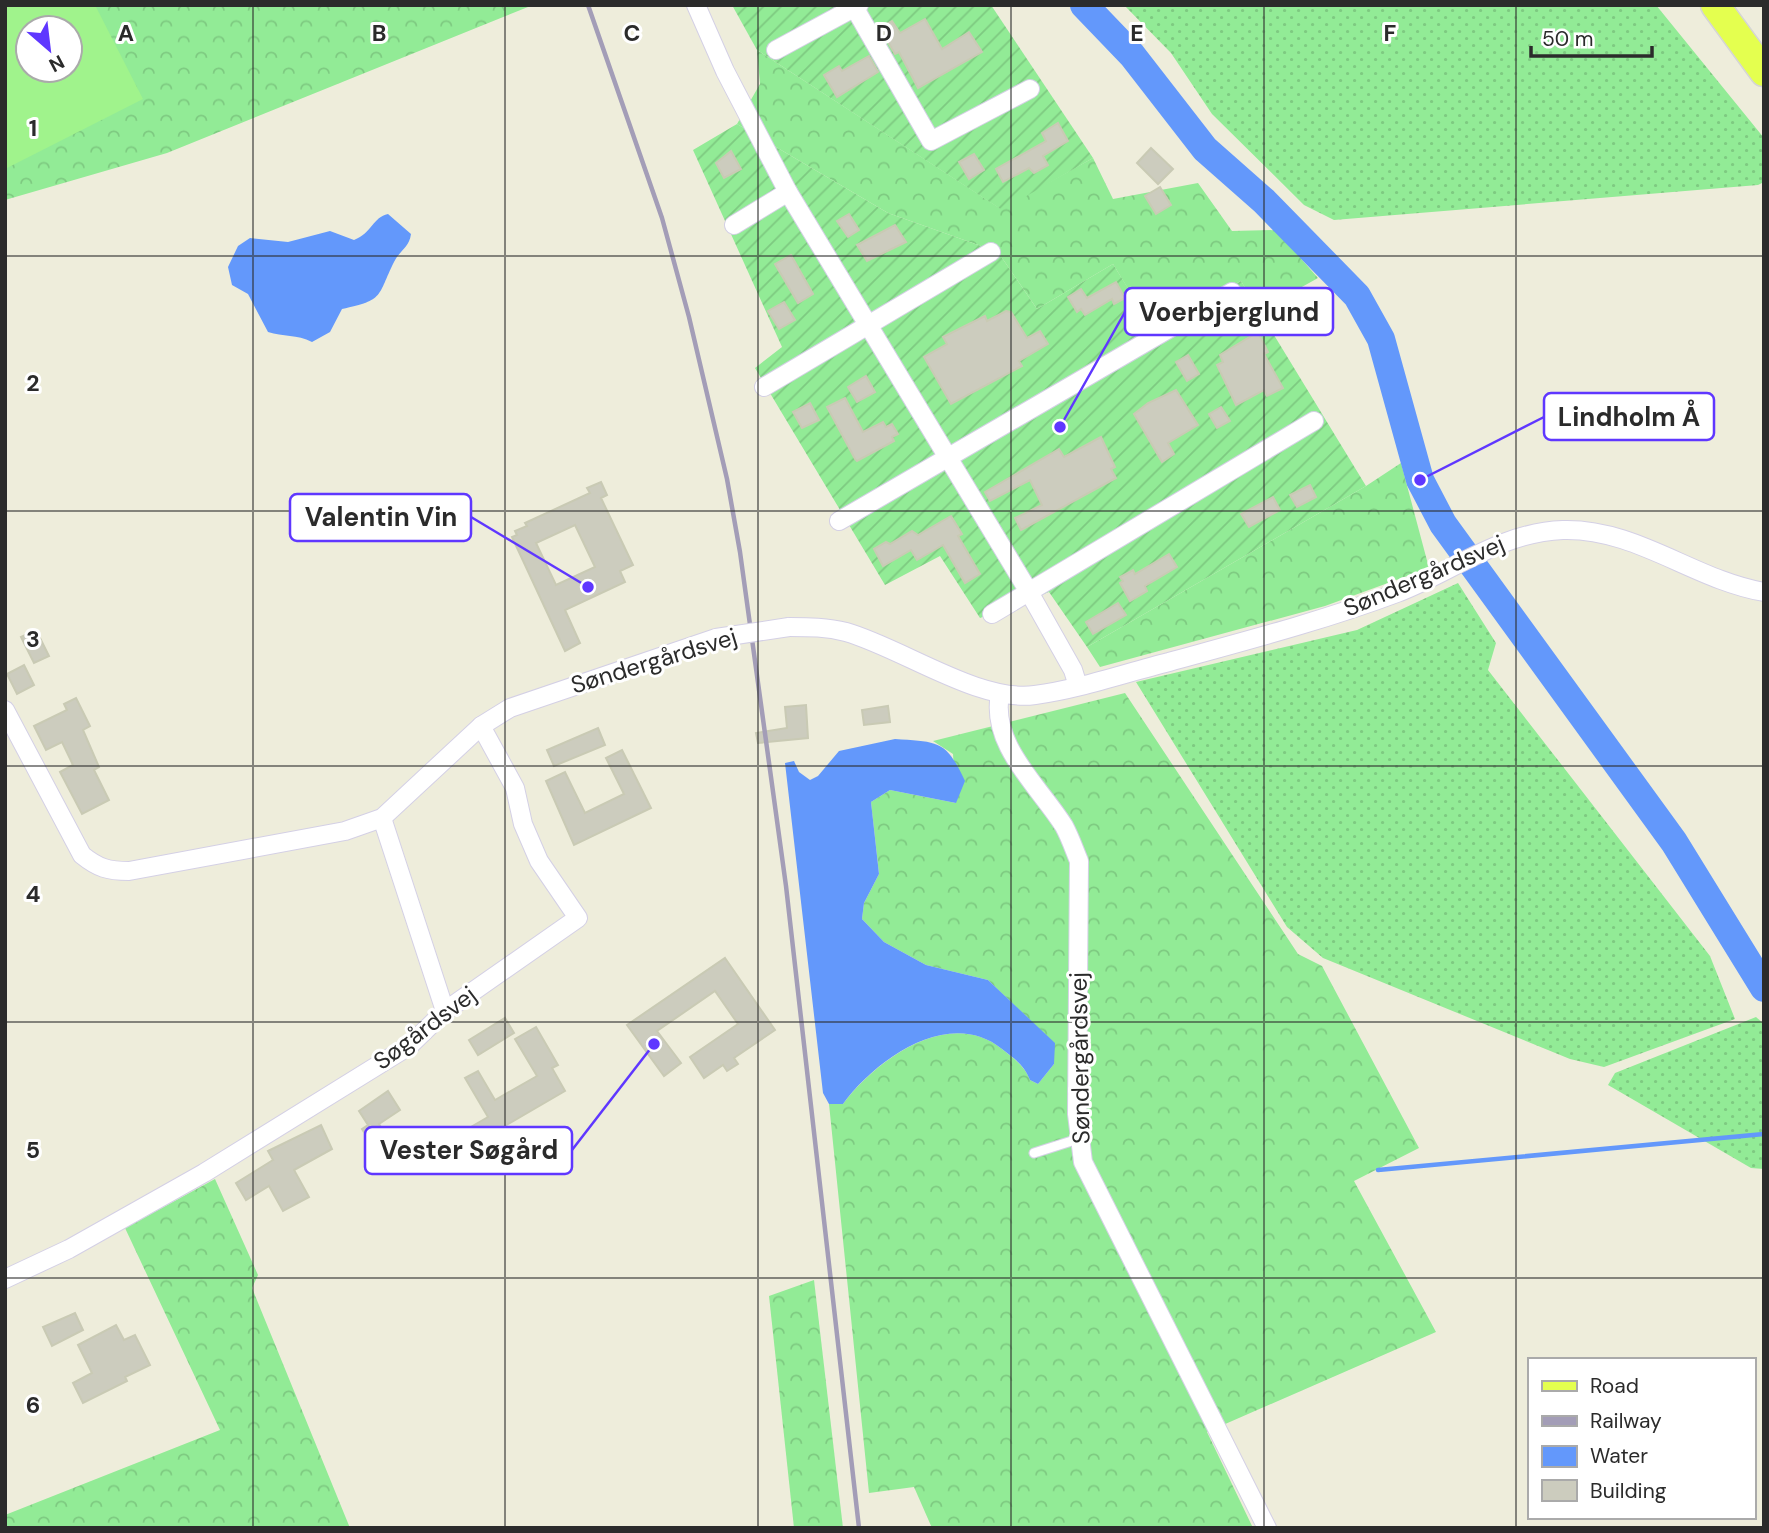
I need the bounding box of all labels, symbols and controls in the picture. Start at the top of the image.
north arrow [14,14,84,84]
scale bar [1531,14,1652,58]
text: A [118,18,134,48]
text: B [372,18,386,48]
text: C [624,18,640,48]
text: D [876,18,892,48]
text: E [1130,18,1144,48]
text: F [1384,18,1397,48]
text: 50 m [1542,25,1593,53]
text: N [45,49,69,78]
text: 1 [29,113,37,143]
callout: Voerbjerglund [1125,288,1333,335]
text: Voerbjerglund [1139,295,1319,329]
text: 2 [26,368,40,398]
callout: Lindholm Å [1544,393,1714,440]
text: Lindholm Å [1558,399,1700,434]
callout: Valentin Vin [290,494,471,541]
text: Valentin Vin [305,500,457,534]
street label: Søndergårdsvej [1339,528,1509,623]
street label: Søndergårdsvej [567,621,741,701]
text: 3 [26,624,40,654]
text: 4 [26,879,41,909]
street label: Søndergårdsvej [1063,972,1096,1144]
street label: Søgårdsvej [367,979,482,1076]
callout: Vester Søgård [365,1127,572,1174]
text: Vester Søgård [380,1133,558,1167]
text: 5 [26,1135,40,1165]
legend [1528,1358,1755,1519]
text: Road [1590,1372,1639,1400]
text: 6 [26,1390,40,1420]
text: Railway [1590,1407,1662,1435]
text: Water [1590,1442,1648,1470]
text: Building [1590,1477,1667,1505]

